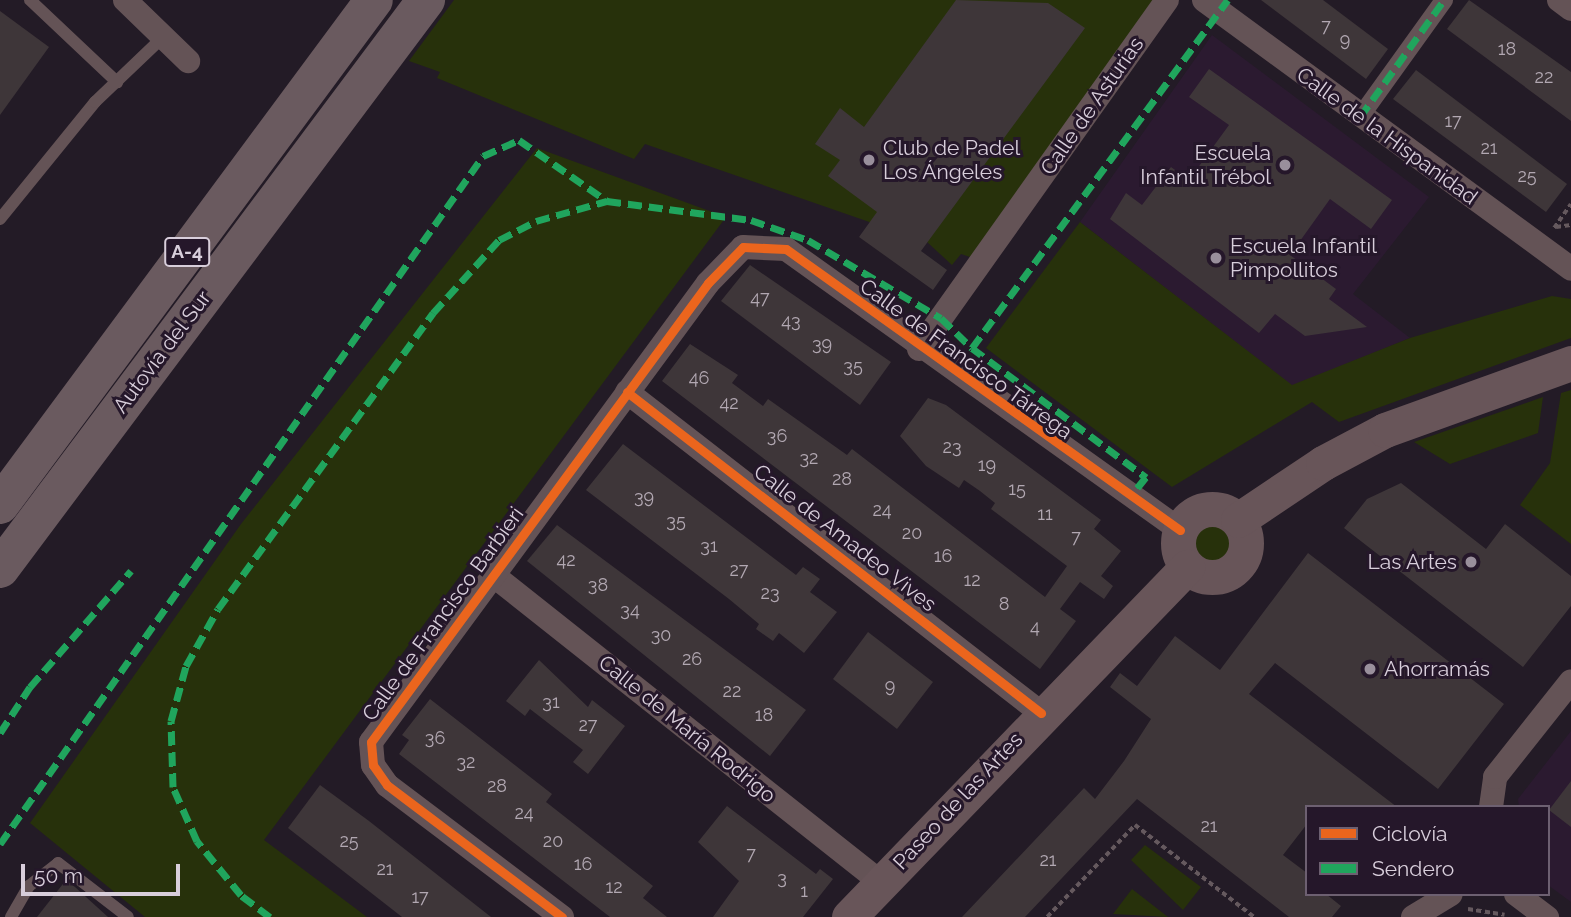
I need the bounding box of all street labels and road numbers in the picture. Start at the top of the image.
street label: Calle de Asturias [1035,32,1149,180]
street label: Calle de la Hispanidad [1292,62,1482,210]
road number: A-4 [162,236,212,268]
street label: Calle de Francisco Tárrega [855,273,1077,445]
street label: Autovía del Sur [108,286,216,418]
street label: Calle de Amadeo Vives [748,459,942,617]
street label: Calle de Francisco Barbieri [357,502,529,726]
street label: Calle de María Rodrigo [593,650,781,808]
street label: Paseo de las Artes [888,727,1028,875]

